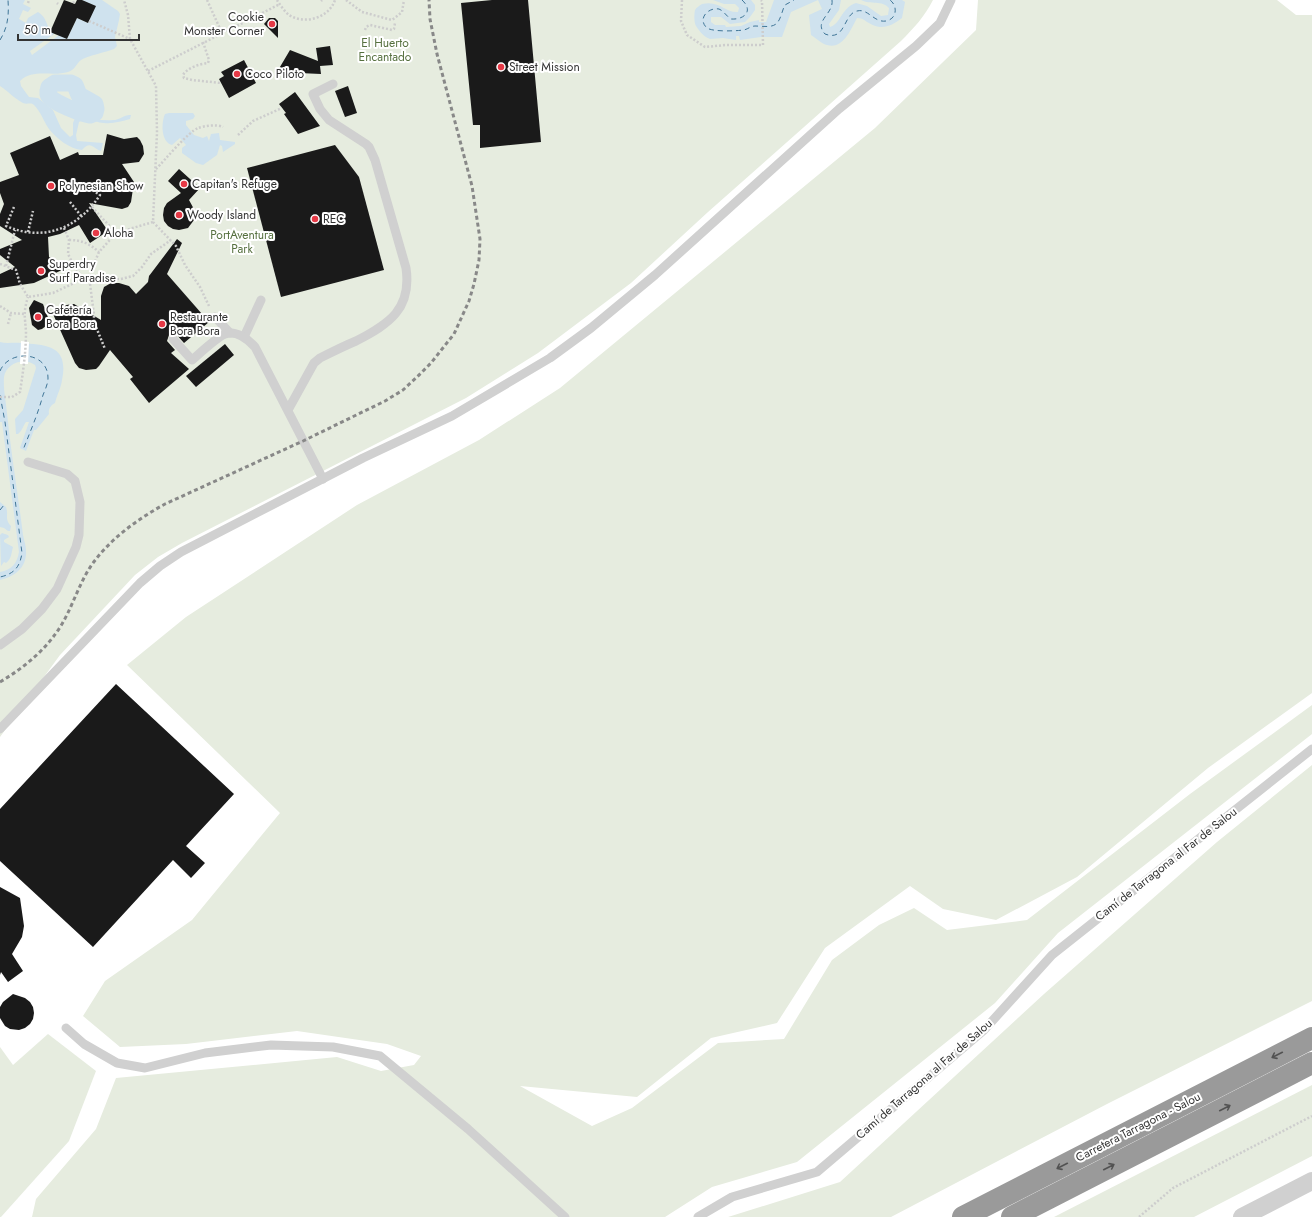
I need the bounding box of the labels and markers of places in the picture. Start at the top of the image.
place label: Cookie Monster Corner [184,8,265,40]
marker: Cookie Monster Corner [267,19,277,29]
place label: Street Mission [509,58,580,76]
marker: Street Mission [496,62,506,72]
place label: Coco Piloto [245,65,305,83]
marker: Coco Piloto [232,69,242,79]
place label: Capitan's Refuge [192,175,277,193]
place label: Polynesian Show [59,177,144,195]
marker: Capitan's Refuge [179,179,189,189]
marker: Polynesian Show [46,181,56,191]
place label: Woody Island [187,206,256,224]
marker: Woody Island [174,210,184,220]
place label: REC [323,210,345,228]
marker: REC [310,214,320,224]
place label: Aloha [104,224,134,242]
marker: Aloha [91,228,101,238]
place label: Superdry Surf Paradise [49,255,116,287]
marker: Superdry Surf Paradise [36,266,46,276]
place label: Cafetería Bora Bora [46,301,96,333]
place label: Restaurante Bora Bora [170,308,228,340]
marker: Cafetería Bora Bora [33,312,43,322]
marker: Restaurante Bora Bora [157,319,167,329]

